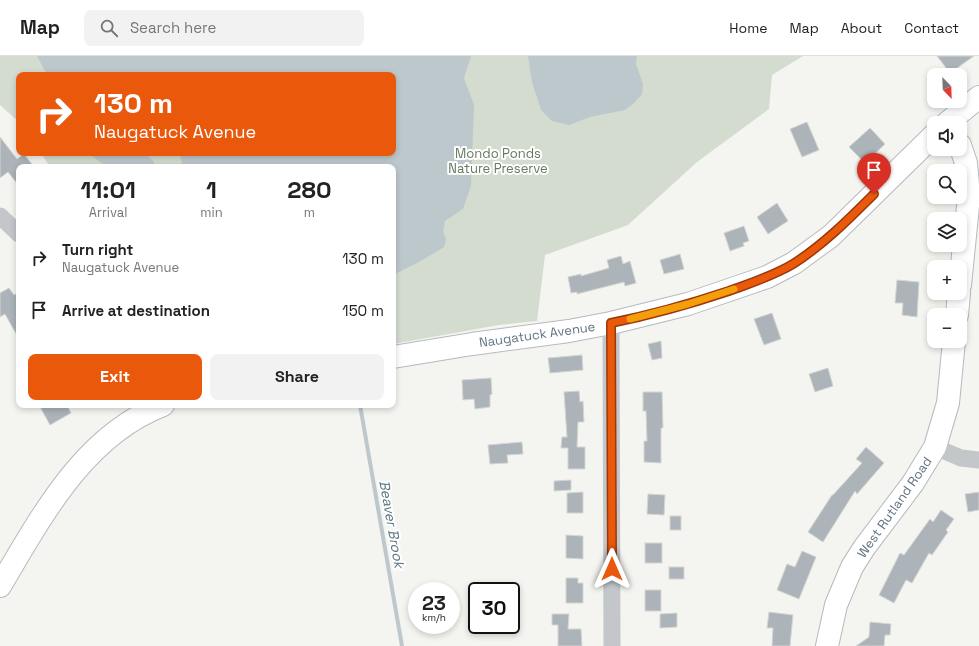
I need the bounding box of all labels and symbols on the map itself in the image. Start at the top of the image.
north arrow [927,68,967,108]
park label: Mondo Ponds Nature Preserve [448,145,548,177]
pin [857,153,891,194]
street label: Naugatuck Avenue [478,318,596,351]
street label: West Rutland Road [853,454,936,561]
water label: Beaver Brook [375,479,409,571]
position arrow [591,548,633,590]
speed limit sign: 30 [468,582,520,634]

